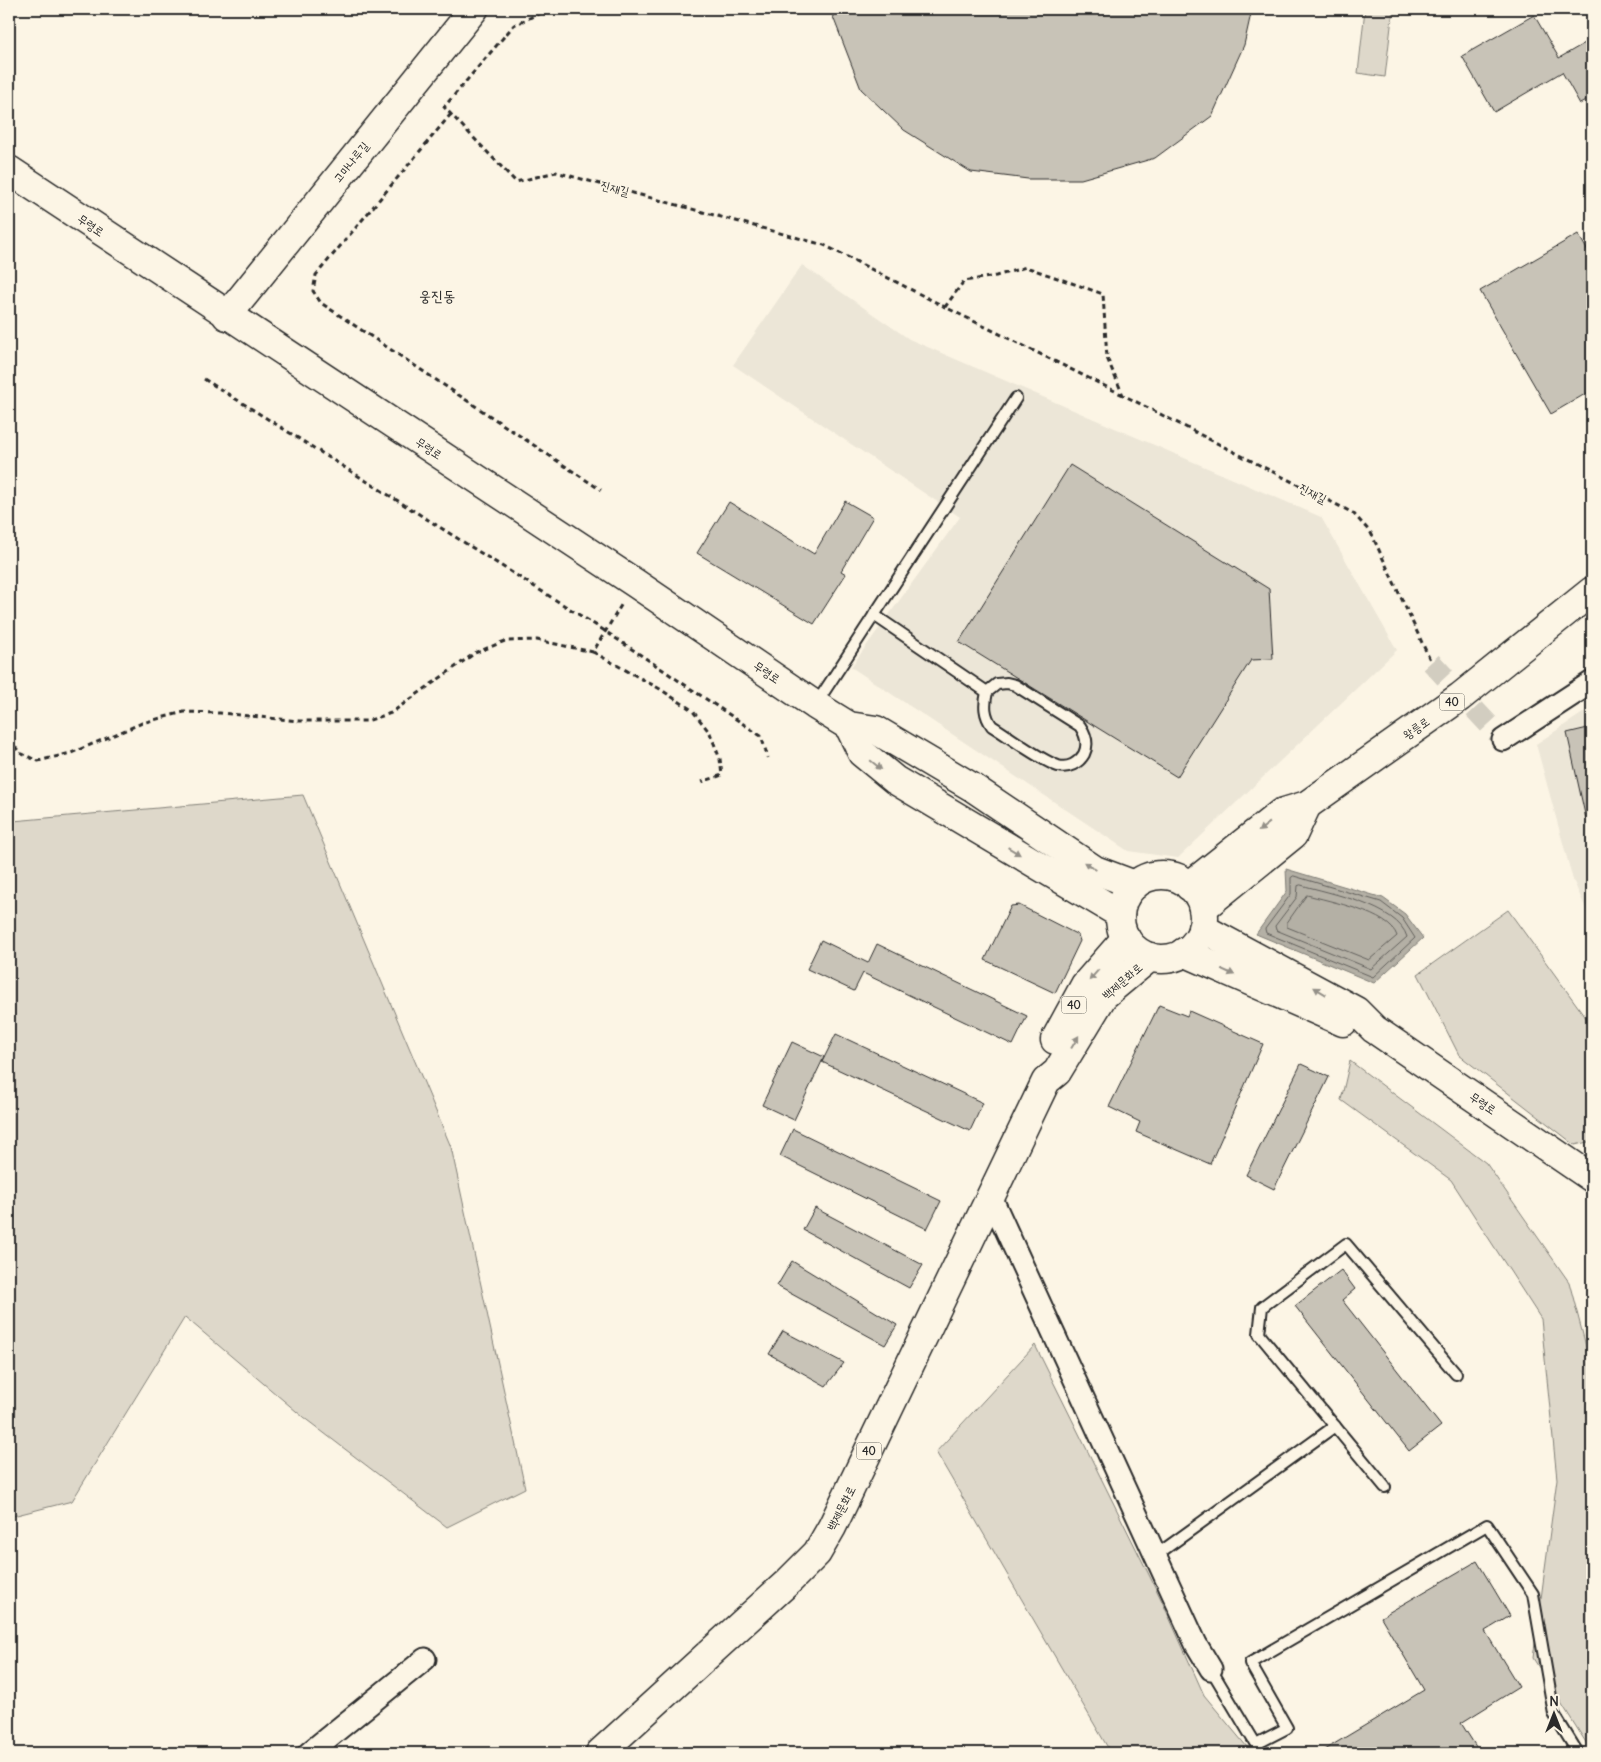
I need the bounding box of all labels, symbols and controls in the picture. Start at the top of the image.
street label: 고마나루길 [330,138,372,185]
street label: 진재길 [599,177,631,199]
street label: 무령로 [75,211,107,239]
district label: 웅진동 [419,286,455,305]
street label: 무령로 [413,434,445,462]
street label: 진재길 [1297,480,1330,506]
street label: 무령로 [751,658,783,686]
road number: 40 [1440,694,1464,710]
street label: 왕릉로 [1400,714,1432,742]
one-way arrow [870,759,883,770]
one-way arrow [1258,821,1271,832]
one-way arrow [1007,846,1020,855]
one-way arrow [1083,861,1096,871]
street label: 백제문화로 [1099,960,1145,1002]
one-way arrow [1221,968,1236,976]
one-way arrow [1088,969,1100,981]
one-way arrow [1314,987,1327,996]
road number: 40 [1062,996,1086,1014]
one-way arrow [1070,1036,1079,1049]
street label: 무령로 [1467,1089,1499,1117]
road number: 40 [856,1442,882,1460]
street label: 백제문화로 [823,1483,859,1533]
north arrow [1528,1690,1578,1740]
text: N [1549,1692,1559,1710]

